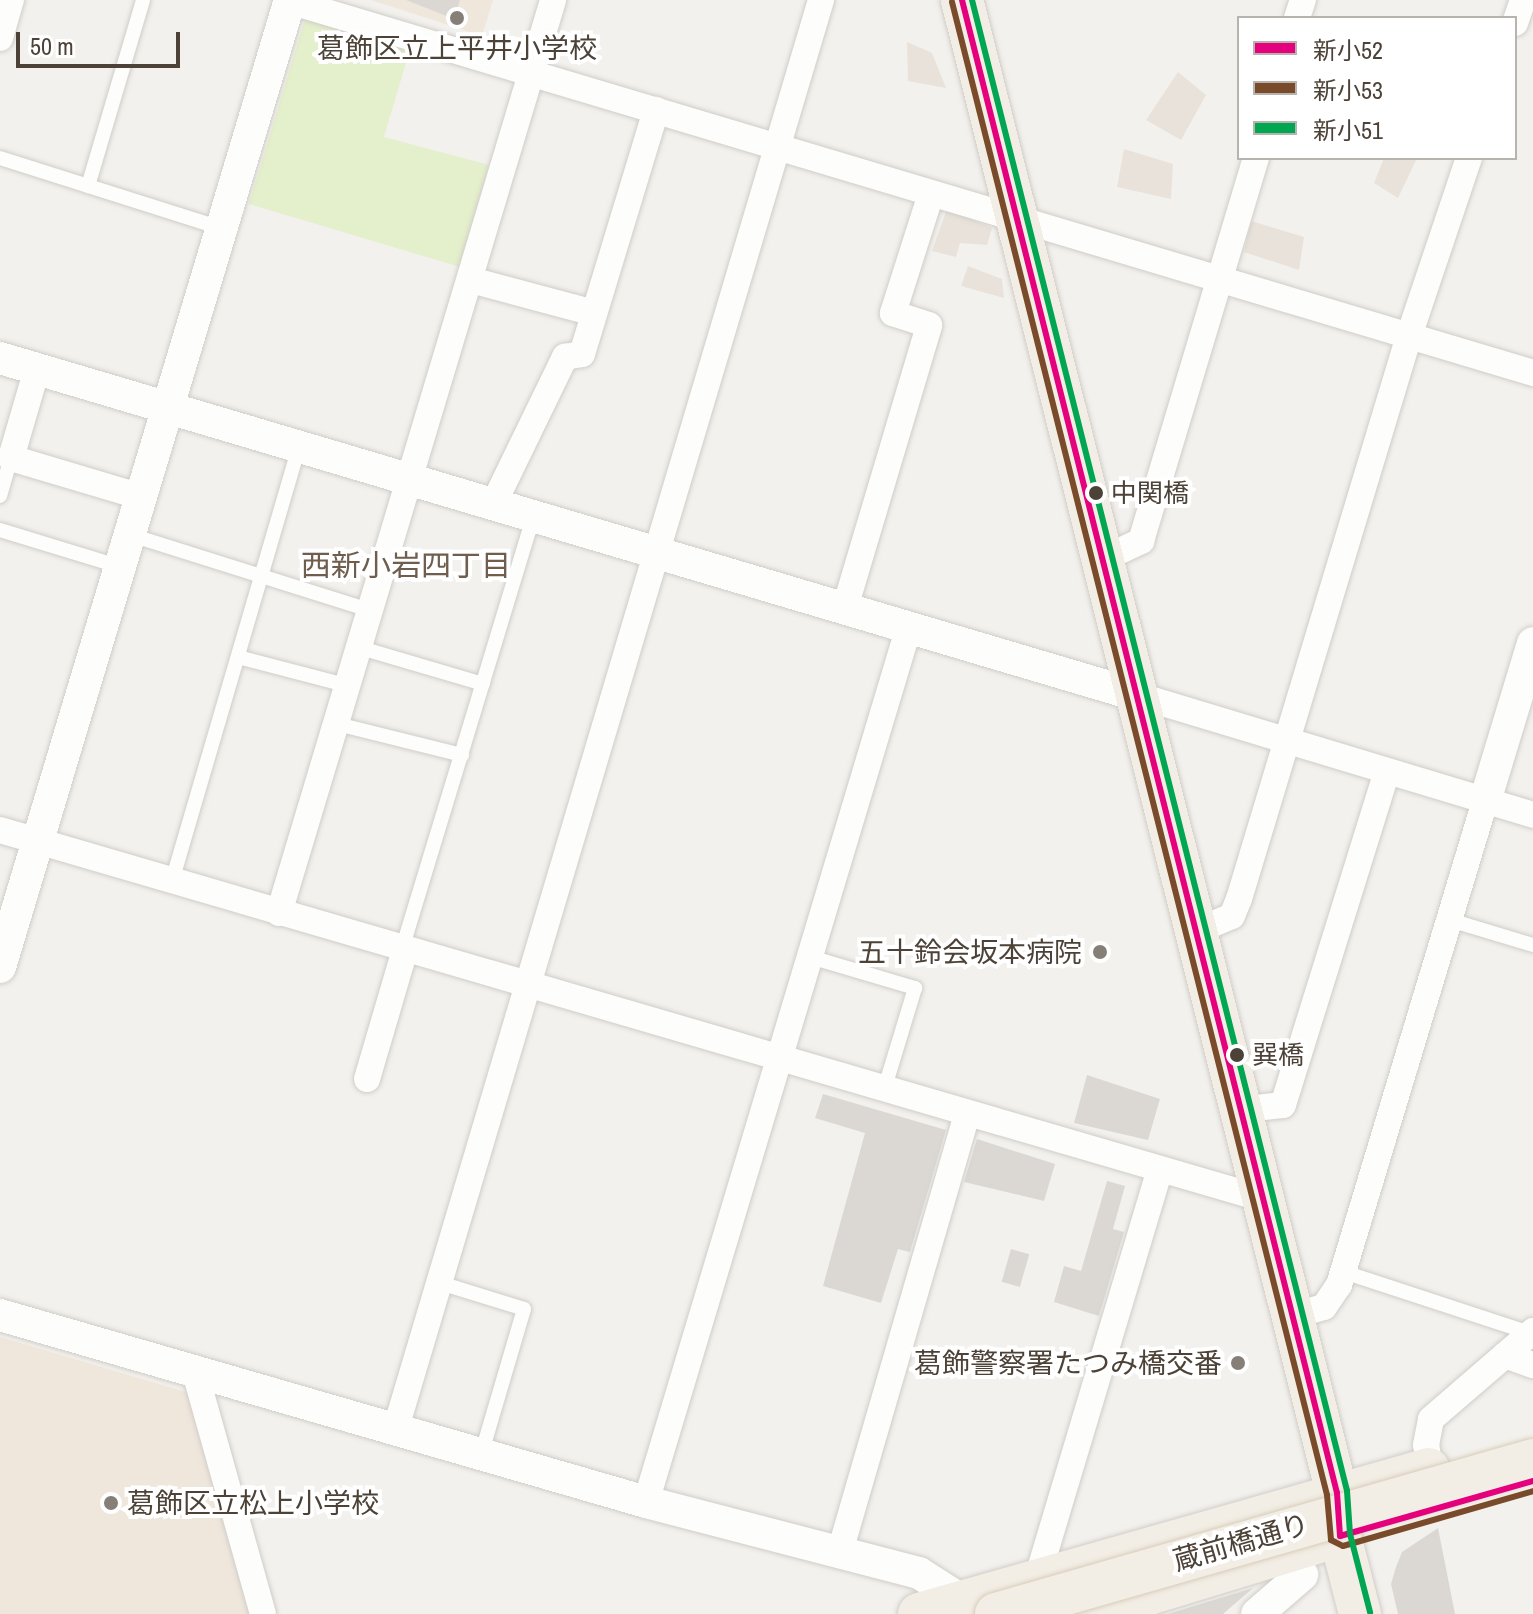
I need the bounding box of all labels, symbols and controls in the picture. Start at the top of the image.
marker: 葛飾区立上平井小学校 [448,9,466,27]
scale bar [20,16,184,66]
legend [1237,16,1517,160]
text: 50 m [30,30,74,62]
place label: 葛飾区立上平井小学校 [317,31,597,65]
text: 新小52 [1313,34,1383,66]
text: 新小53 [1313,74,1383,106]
text: 新小51 [1313,114,1383,146]
place label: 中関橋 [1111,477,1189,509]
marker: 中関橋 [1088,485,1104,501]
district label: 西新小岩四丁目 [301,547,511,583]
place label: 五十鈴会坂本病院 [858,935,1082,969]
marker: 五十鈴会坂本病院 [1089,941,1111,963]
place label: 巽橋 [1252,1039,1304,1071]
marker: 巽橋 [1229,1047,1245,1063]
place label: 葛飾警察署たつみ橋交番 [914,1346,1222,1380]
marker: 葛飾警察署たつみ橋交番 [1229,1354,1247,1372]
place label: 葛飾区立松上小学校 [127,1486,379,1520]
marker: 葛飾区立松上小学校 [102,1494,120,1512]
street label: 蔵前橋通り [1169,1507,1313,1577]

